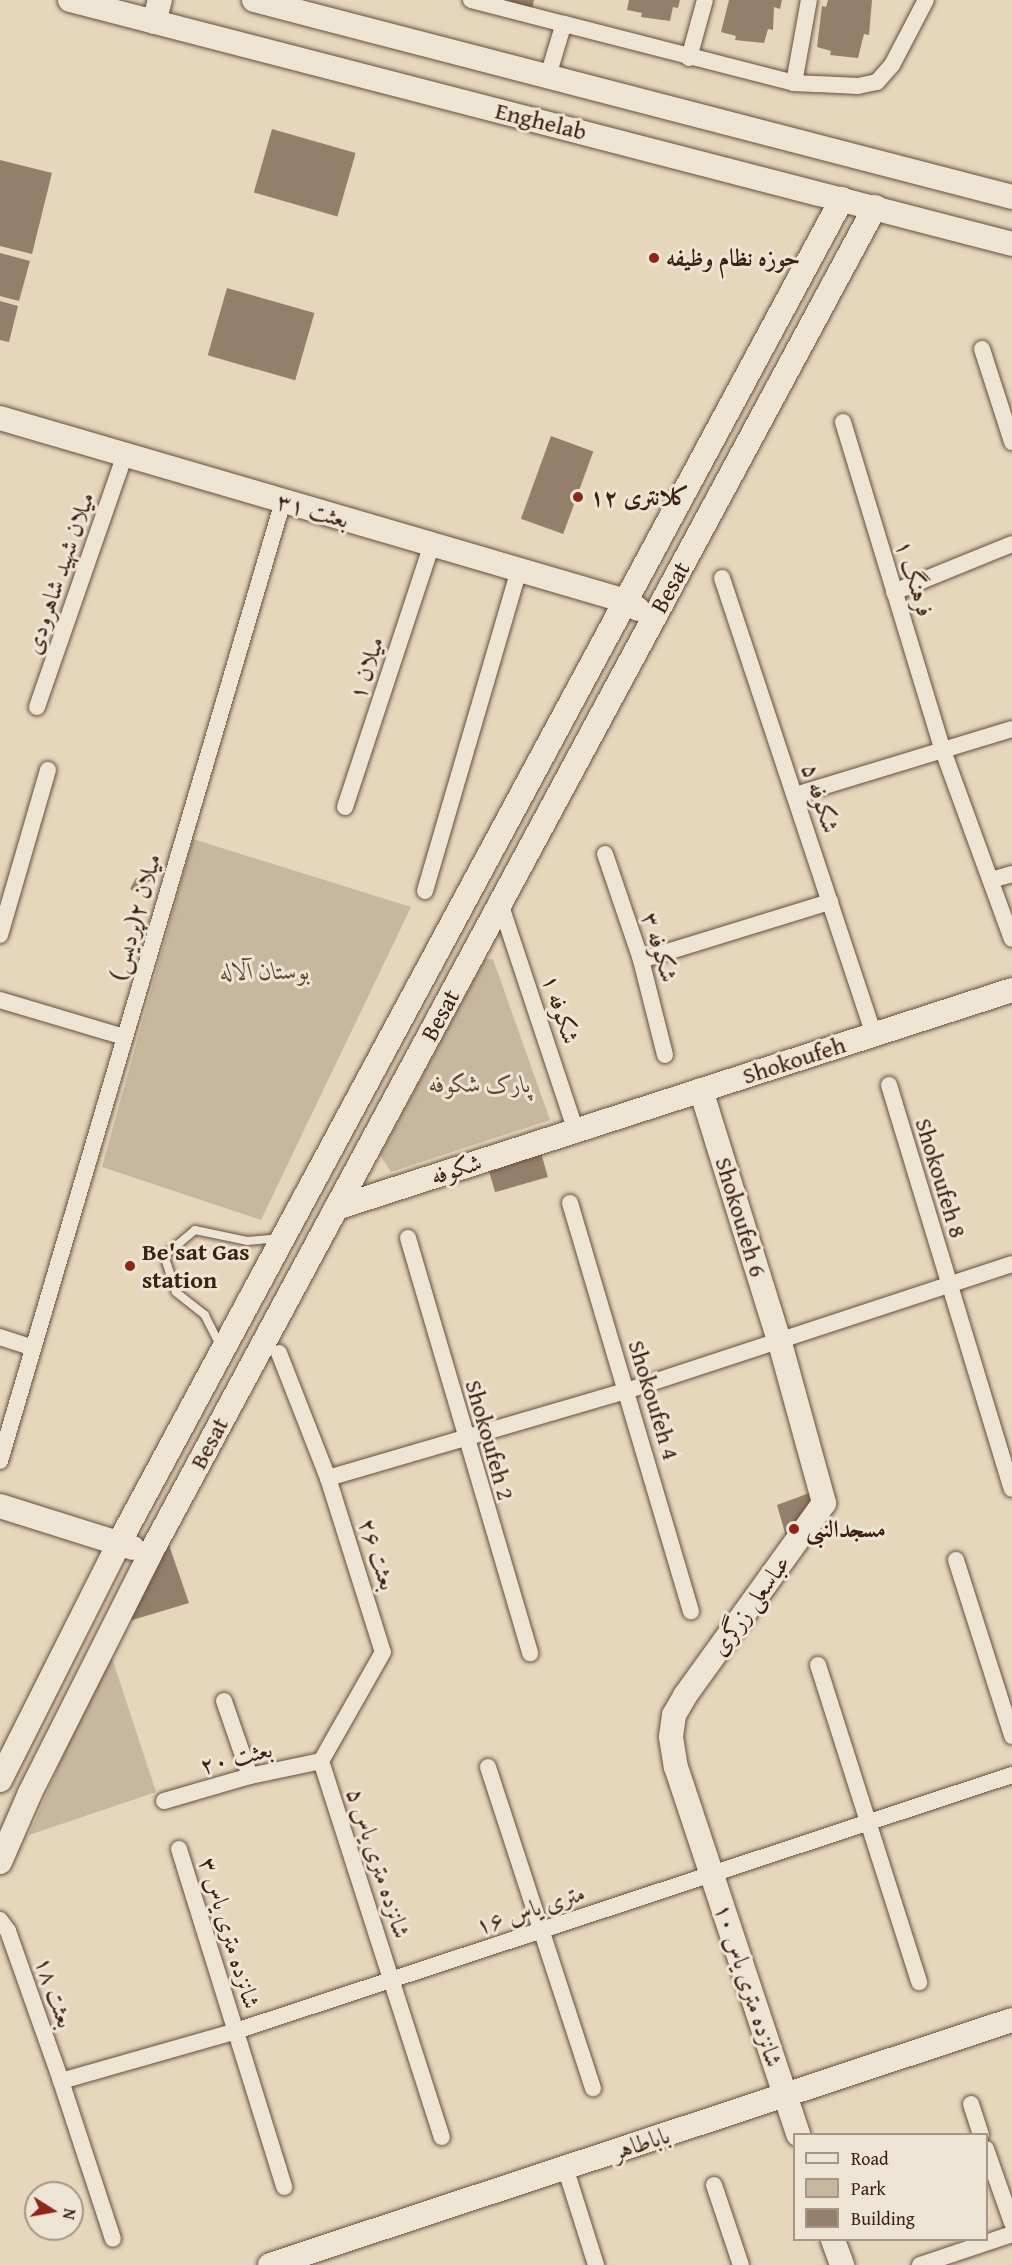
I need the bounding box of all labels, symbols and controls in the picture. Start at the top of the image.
street label: Enghelab [492,96,590,146]
place label: حوزه نظام وظیفه [666,244,800,272]
marker: حوزه نظام وظیفه [647,251,661,265]
place label: کلانتری ۱۲ [590,483,689,511]
street label: بعثت ۳۱ [274,486,352,534]
street label: میلان شهید شاهرودی [18,488,100,658]
marker: کلانتری ۱۲ [571,490,585,504]
street label: فرهنگ ۱ [890,536,940,620]
street label: Besat [644,556,696,618]
street label: میلان ۱ [342,633,390,703]
street label: شکوفه ۵ [796,760,846,836]
street label: میلان ۲(پردیس) [103,850,167,984]
street label: شکوفه ۳ [636,909,684,985]
park label: بوستان آلاله [220,957,310,985]
street label: شکوفه ۱ [536,971,586,1047]
street label: Besat [415,984,465,1046]
street label: Shokoufeh [739,1030,849,1090]
park label: پارک شکوفه [429,1070,531,1098]
street label: Shokoufeh 8 [909,1115,973,1241]
street label: شکوفه [427,1147,485,1191]
street label: Shokoufeh 6 [709,1154,773,1280]
place label: Be'sat Gas station [142,1238,250,1294]
marker: Be'sat Gas station [123,1259,137,1273]
street label: Shokoufeh 4 [622,1337,686,1463]
street label: Shokoufeh 2 [459,1377,521,1503]
street label: Besat [184,1412,234,1474]
street label: بعثت ۲۶ [353,1514,403,1594]
place label: مسجدالنبی [806,1515,886,1543]
marker: مسجدالنبی [787,1522,801,1536]
street label: عباسعلی زرگری [704,1549,796,1661]
street label: بعثت ۲۰ [197,1734,275,1780]
street label: شانزده متری یاس ۵ [341,1784,417,1942]
street label: شانزده متری یاس ۳ [193,1854,267,2012]
street label: ۱۶ متری یاس [472,1878,588,1940]
street label: شانزده متری یاس ۱۰ [709,1899,789,2071]
street label: بعثت ۱۸ [29,1952,81,2032]
street label: باباطاهر [609,2120,673,2166]
legend [793,2133,988,2241]
text: Road [851,2145,889,2172]
text: Park [851,2175,886,2202]
north arrow [24,2181,84,2241]
text: Building [851,2205,915,2232]
text: N [57,2207,83,2222]

